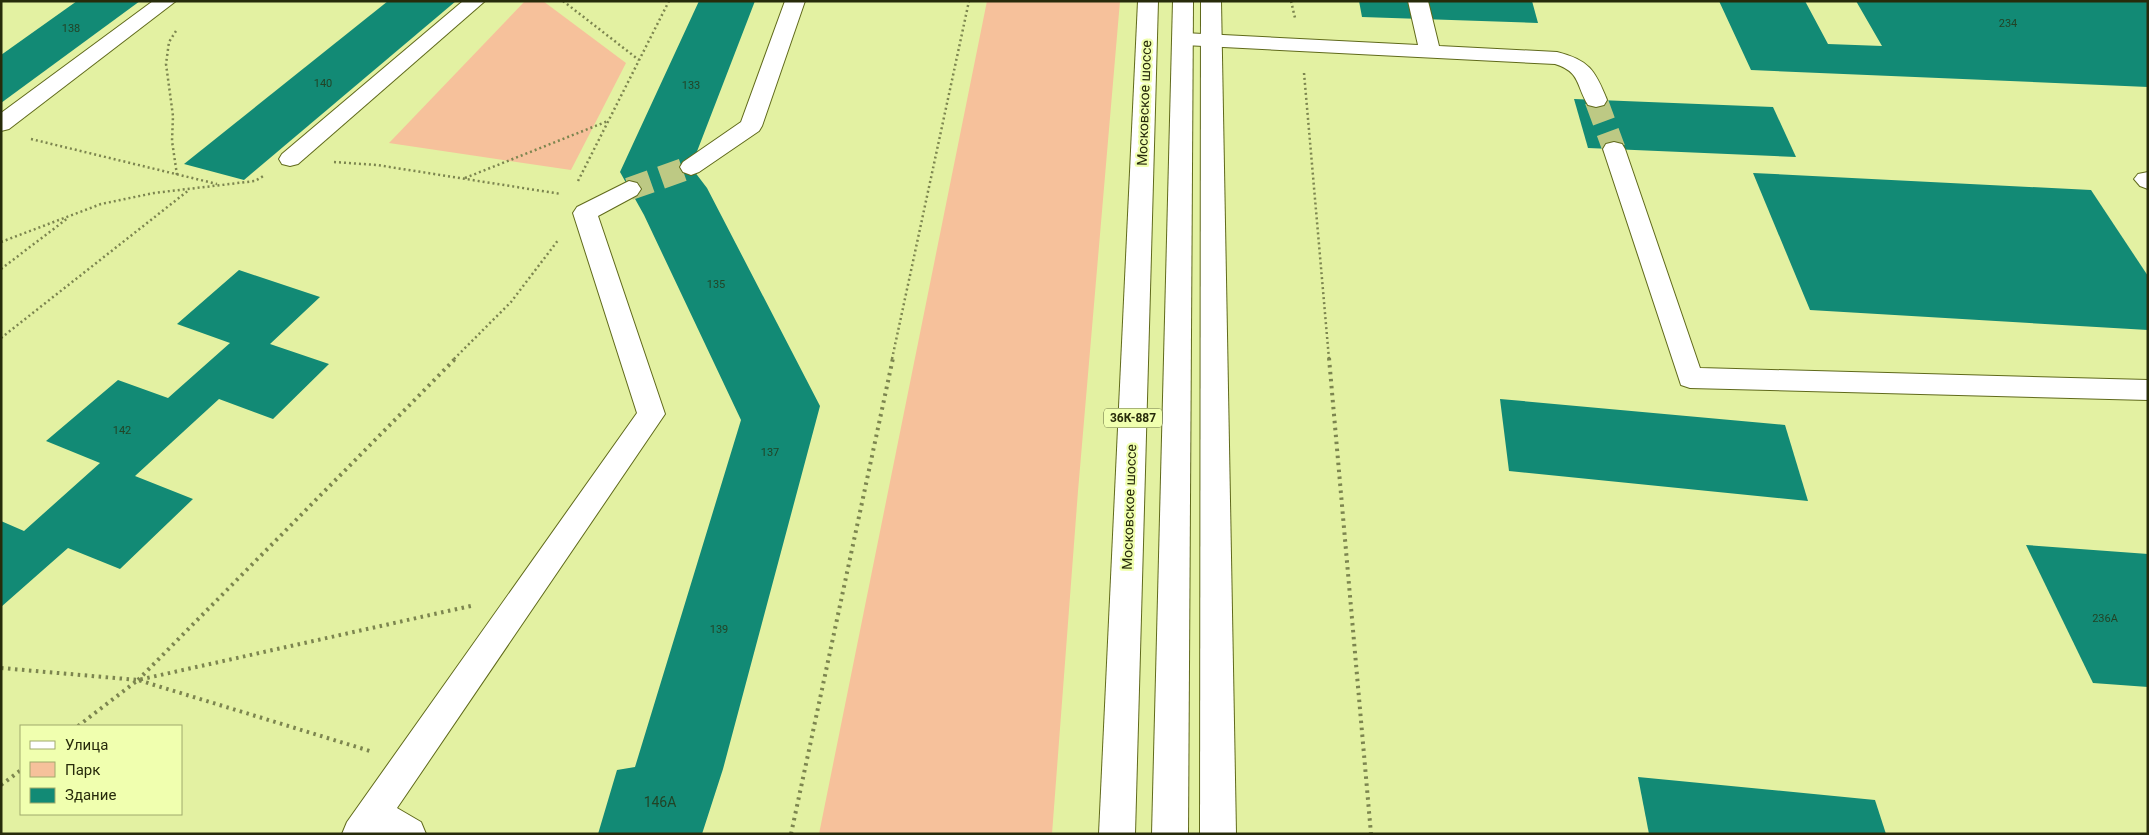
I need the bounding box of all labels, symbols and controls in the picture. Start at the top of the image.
house number: 234 [1999,17,2017,30]
house number: 138 [62,22,80,35]
street label: Московское шоссе [1134,40,1154,166]
house number: 140 [314,77,332,90]
house number: 133 [682,79,700,92]
house number: 135 [707,278,725,291]
road number: 36К-887 [1104,408,1162,428]
house number: 142 [113,424,131,437]
street label: Московское шоссе [1119,444,1139,570]
house number: 137 [761,446,779,459]
house number: 236А [2092,612,2119,625]
house number: 139 [710,623,728,636]
legend [20,725,182,815]
text: Улица [65,736,108,754]
text: Парк [65,761,100,779]
text: Здание [65,786,116,804]
house number: 146А [644,794,676,810]

